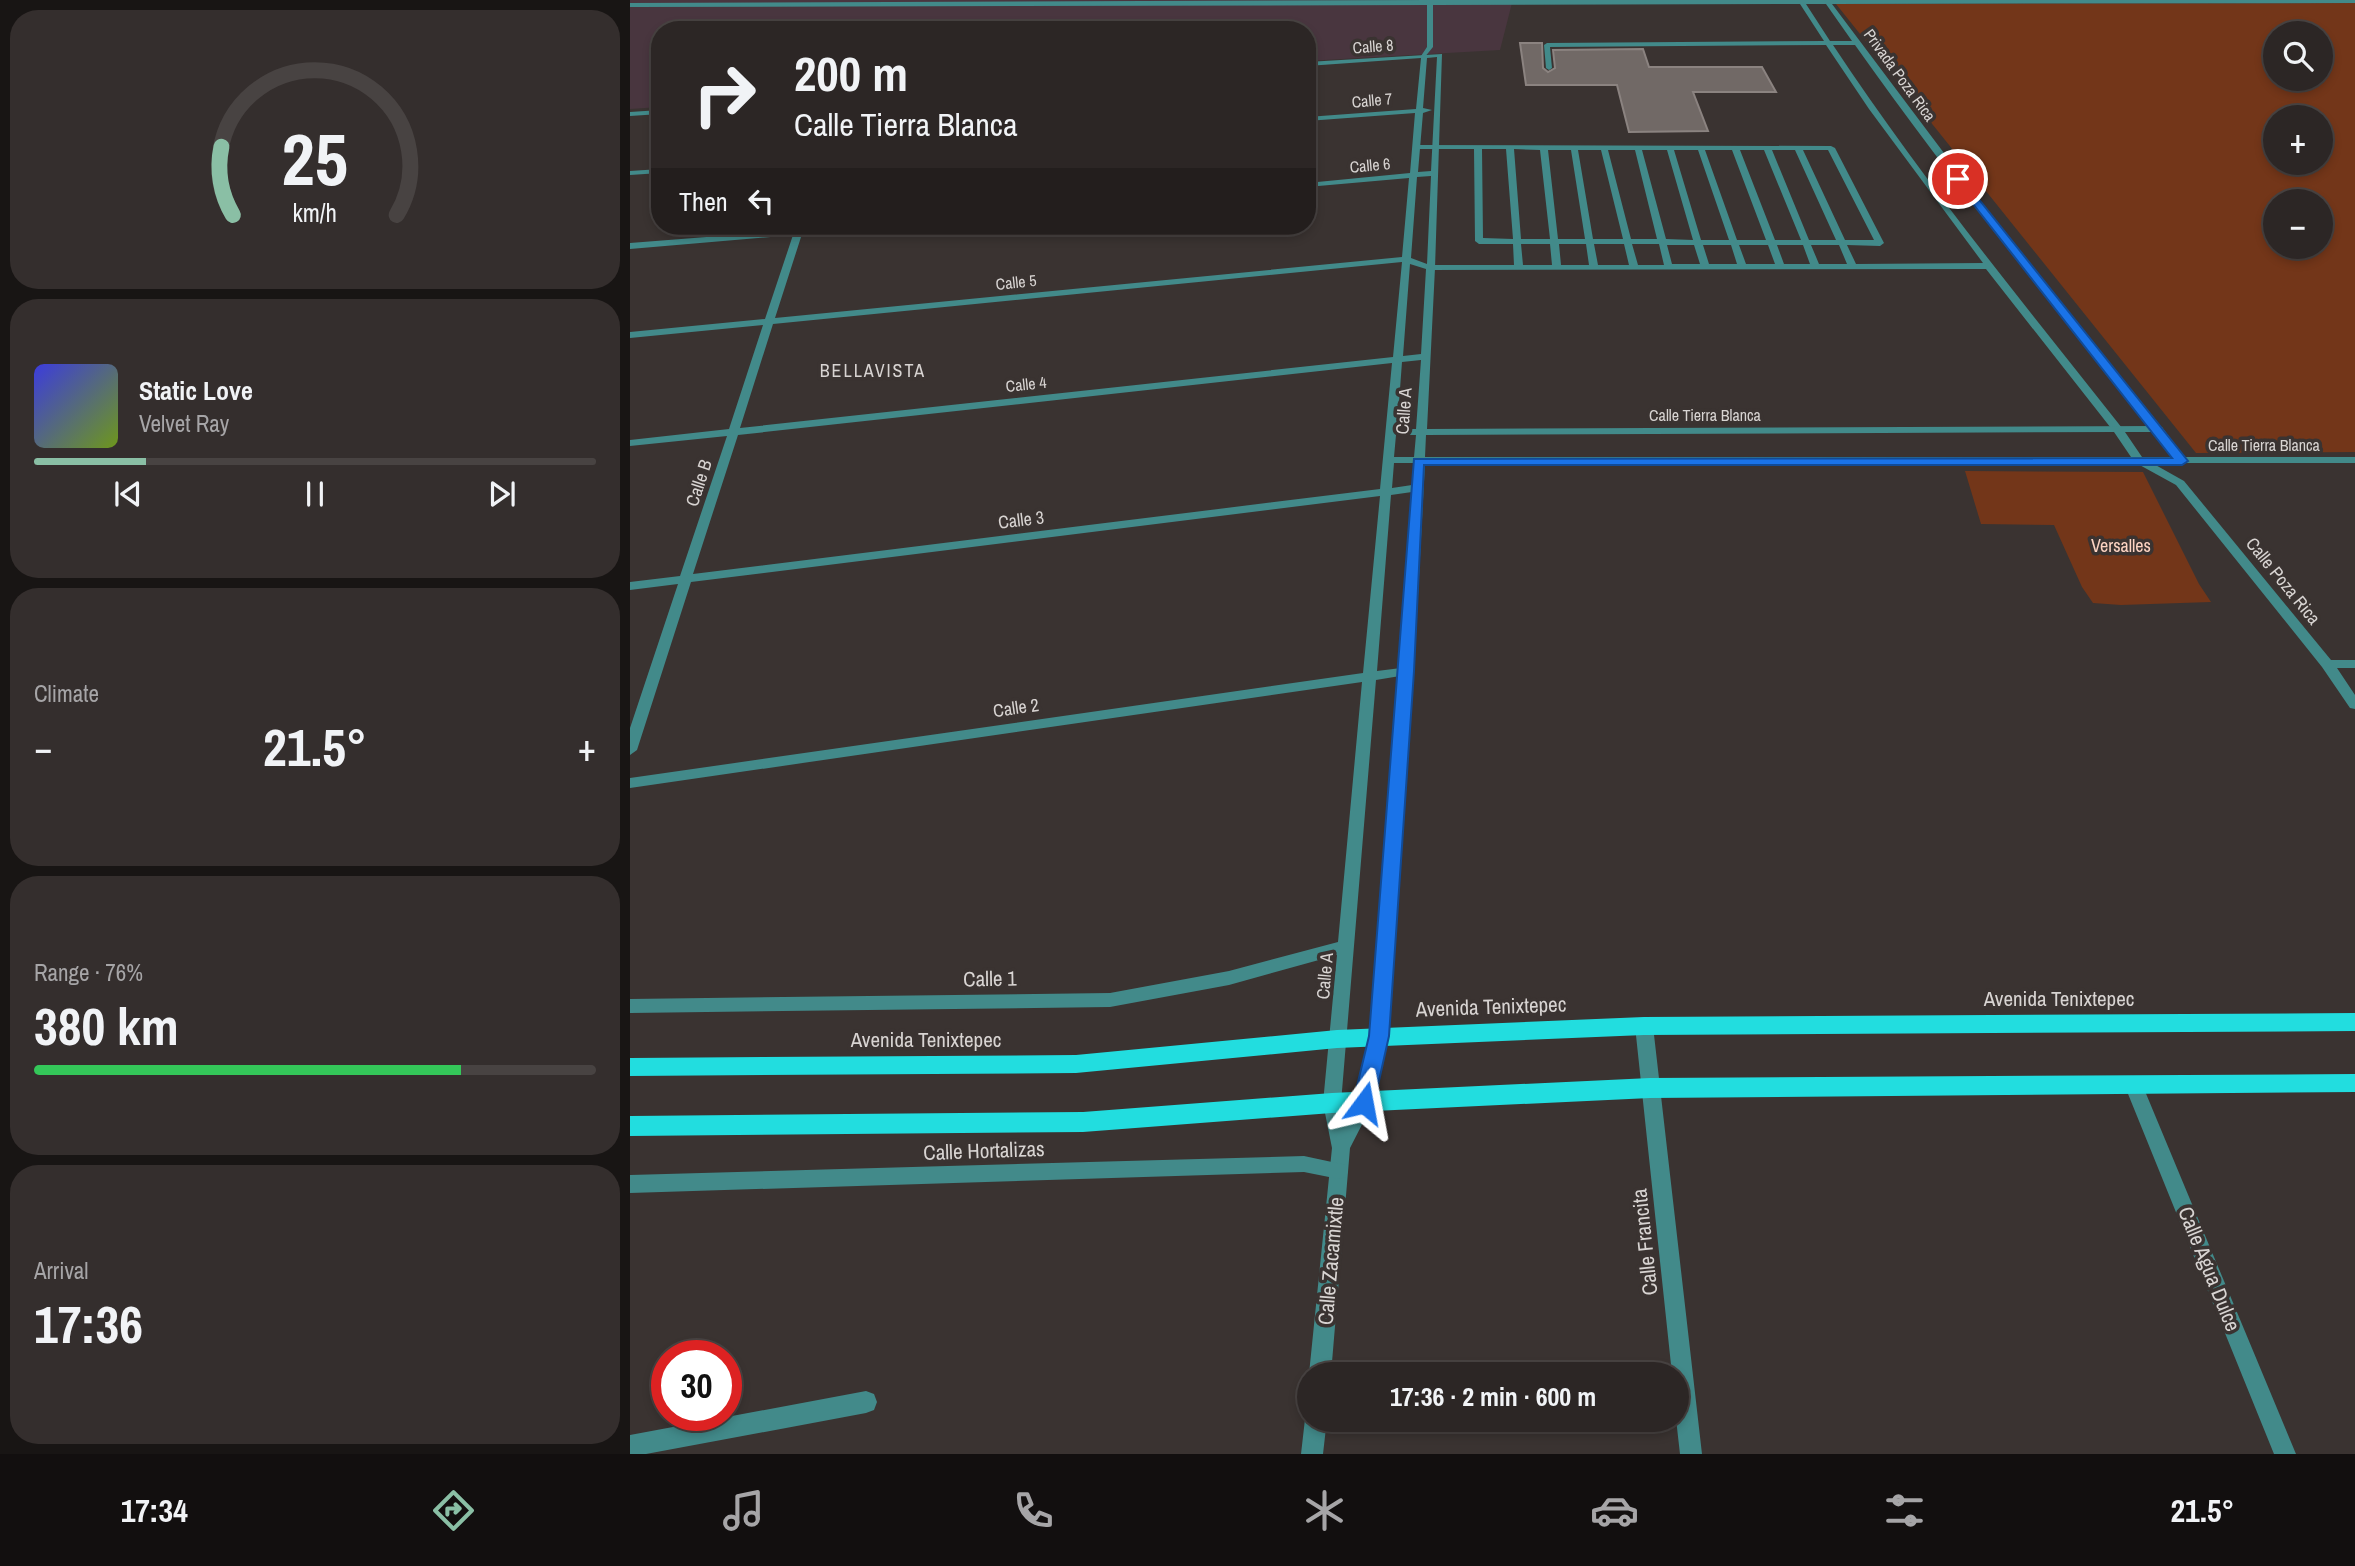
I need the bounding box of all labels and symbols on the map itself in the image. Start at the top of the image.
street label: Privada Poza Rica [1859,24,1941,126]
street label: Calle 8 [1352,34,1394,58]
street label: Calle 7 [1351,87,1393,113]
pin [1928,149,1988,209]
street label: Calle 6 [1349,152,1391,178]
street label: Calle 5 [995,269,1037,295]
district label: BELLAVISTA [820,358,926,383]
street label: Calle 4 [1005,371,1047,397]
street label: Calle A [1389,387,1418,435]
street label: Calle Tierra Blanca [1649,404,1762,426]
street label: Calle Tierra Blanca [2208,434,2321,456]
street label: Calle B [679,456,718,509]
street label: Calle 3 [997,504,1045,535]
street label: Calle Poza Rica [2240,532,2326,630]
park label: Versalles [2091,533,2151,558]
street label: Calle 2 [991,692,1040,723]
street label: Calle A [1310,951,1339,1000]
street label: Calle 1 [963,964,1017,993]
street label: Avenida Tenixtepec [1983,984,2134,1013]
street label: Avenida Tenixtepec [1414,989,1567,1024]
street label: Avenida Tenixtepec [850,1025,1001,1054]
position arrow [1327,1066,1401,1140]
street label: Calle Hortalizas [923,1134,1045,1167]
street label: Calle Francita [1624,1187,1665,1297]
street label: Calle Zacamixtle [1310,1196,1351,1326]
street label: Calle Agua Dulce [2171,1202,2248,1335]
speed limit sign: 30 [651,1340,742,1431]

